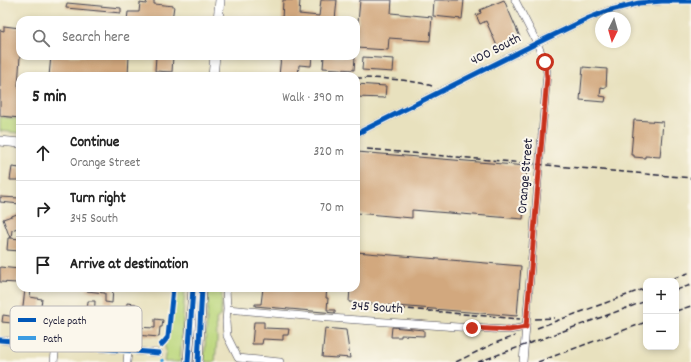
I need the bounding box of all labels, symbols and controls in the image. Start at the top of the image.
north arrow [595,12,631,48]
search box [16,16,360,60]
icon: search [30,27,52,49]
text: Search here [62,27,130,49]
street label: 400 South [467,29,525,71]
route start [536,53,554,71]
text: 5 min [32,86,66,110]
text: Walk · 390 m [282,89,344,108]
text: Continue [70,132,119,154]
street label: Orange Street [513,137,539,215]
icon: ahead [32,142,54,164]
text: 320 m [314,143,344,162]
text: Orange Street [70,154,140,173]
text: Turn right [70,188,126,210]
icon: right [32,198,54,220]
text: 70 m [320,199,344,218]
text: 345 South [70,210,118,229]
icon: arrive [32,254,54,276]
text: Arrive at destination [70,254,188,276]
map controls [643,278,679,350]
button: + [643,278,679,314]
street label: 345 South [350,296,404,320]
legend [10,306,142,352]
text: Cycle path [43,314,87,330]
button: − [643,314,679,350]
route end [463,319,481,337]
text: Path [43,332,62,348]

